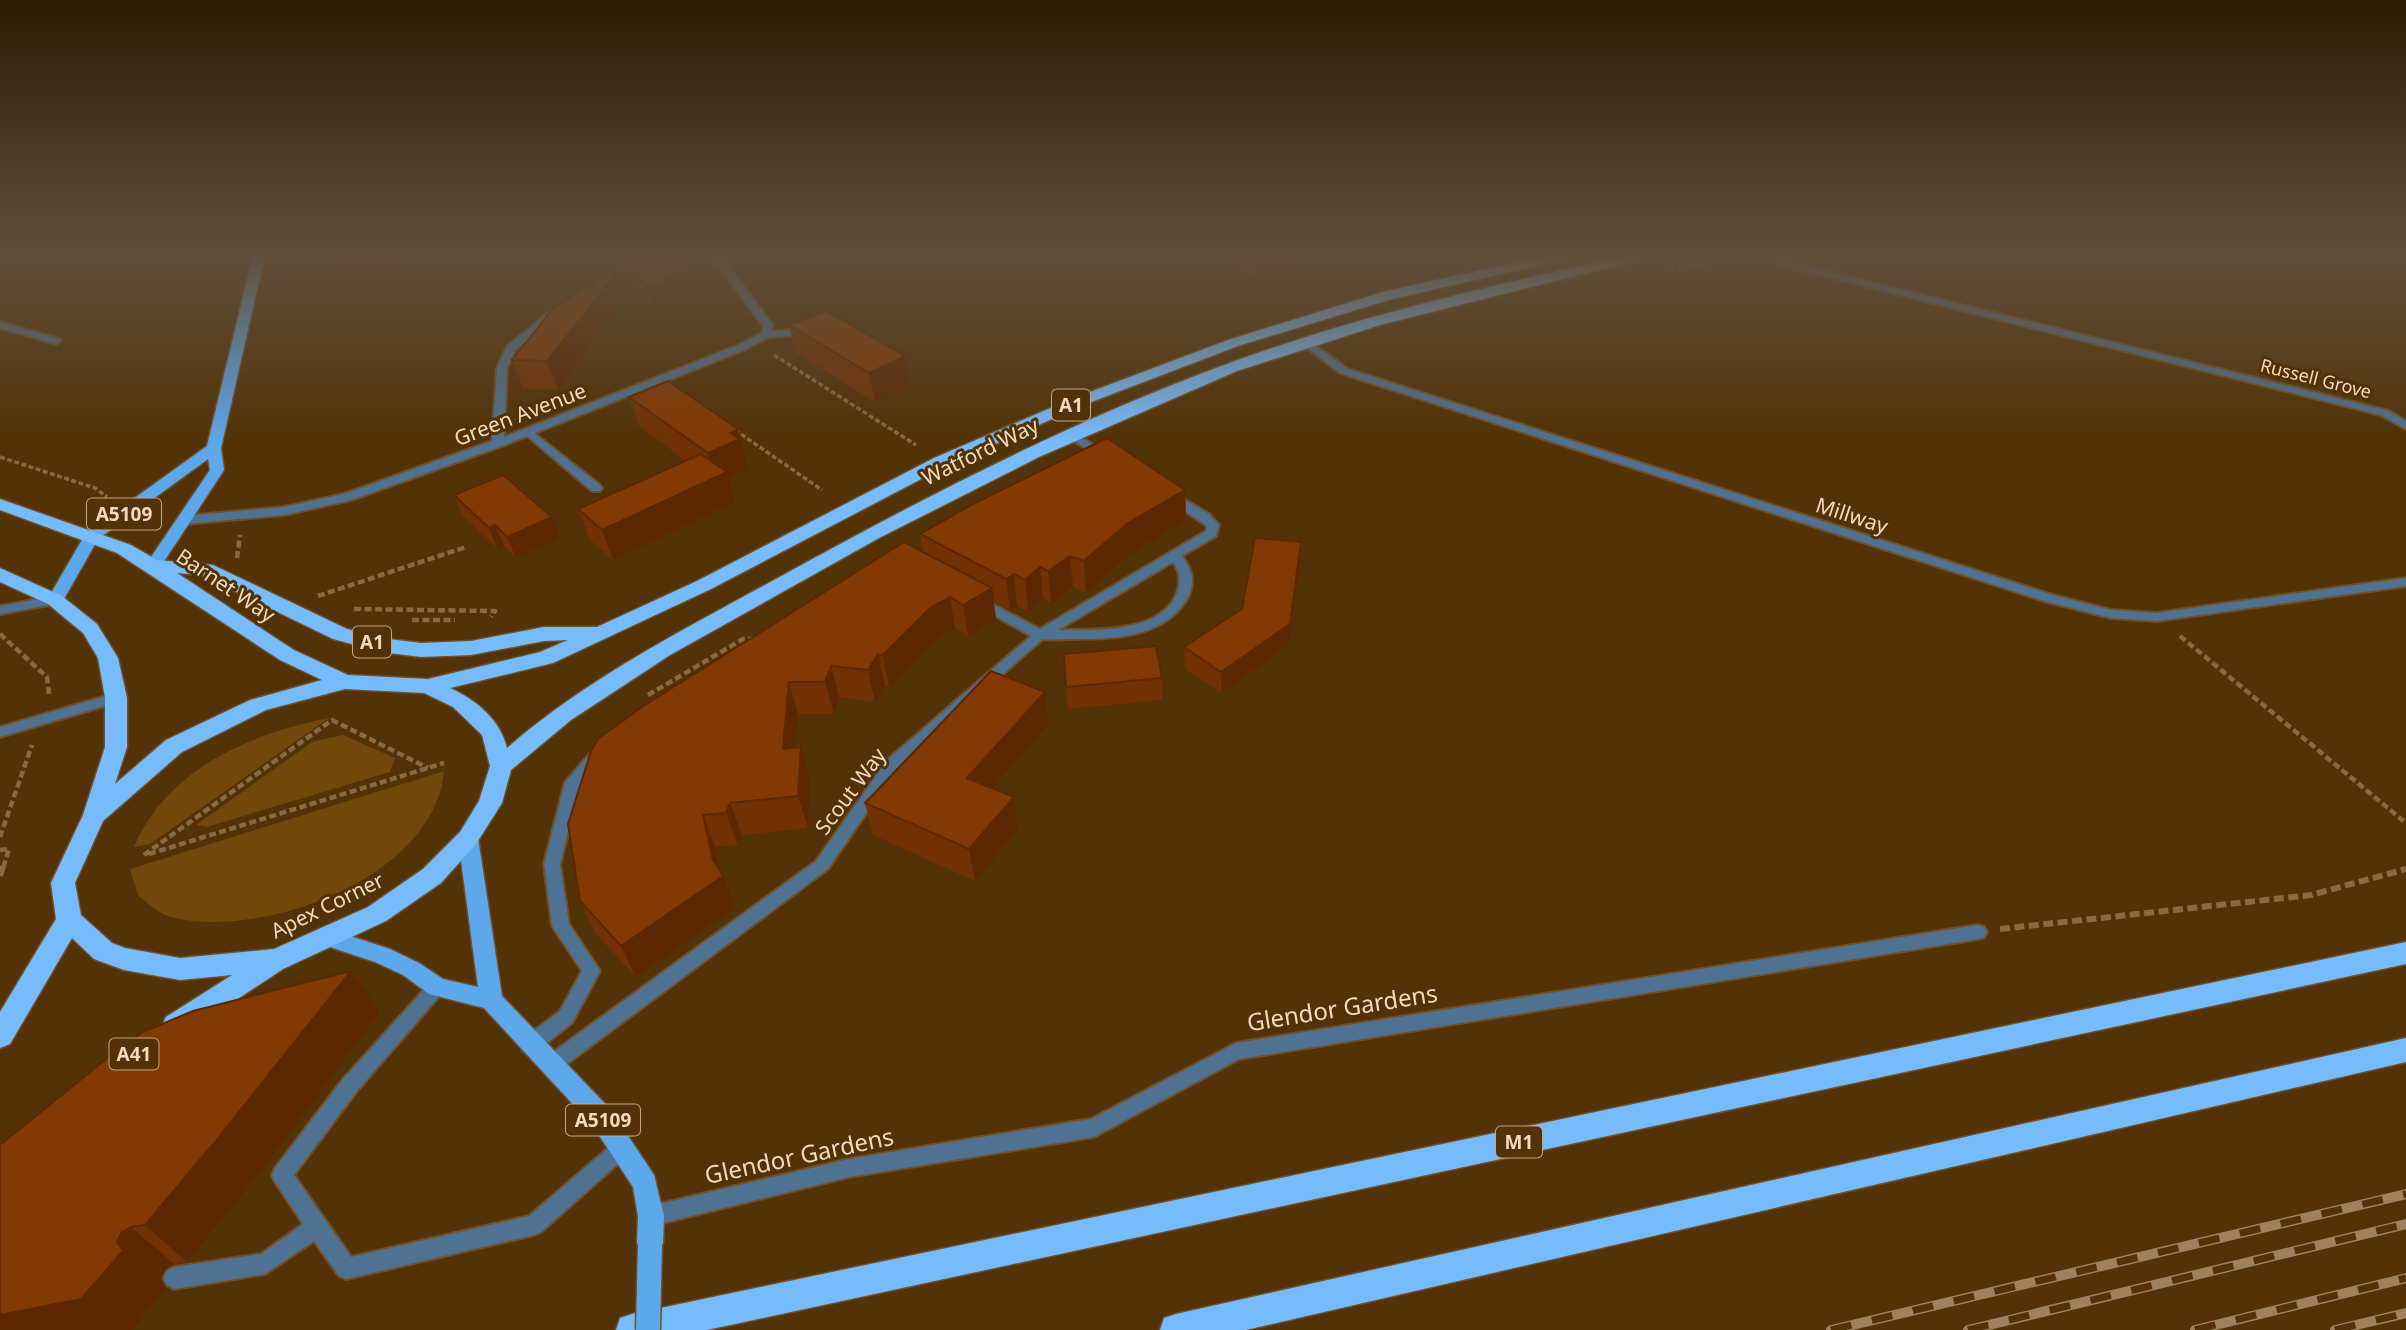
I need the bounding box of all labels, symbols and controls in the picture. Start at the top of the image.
street label: Russell Grove [2258,353,2374,403]
street label: Green Avenue [450,376,590,452]
road number: A1 [1052,390,1090,420]
street label: Watford Way [917,411,1043,491]
street label: Millway [1812,490,1892,540]
road number: A5109 [87,499,161,530]
street label: Barnet Way [171,542,281,629]
road number: A1 [353,626,391,657]
street label: Scout Way [808,742,892,840]
street label: Apex Corner [266,865,388,944]
street label: Glendor Gardens [1244,976,1440,1038]
road number: A41 [110,1038,158,1070]
road number: A5109 [566,1104,640,1136]
street label: Glendor Gardens [701,1119,897,1191]
road number: M1 [1496,1126,1542,1158]

